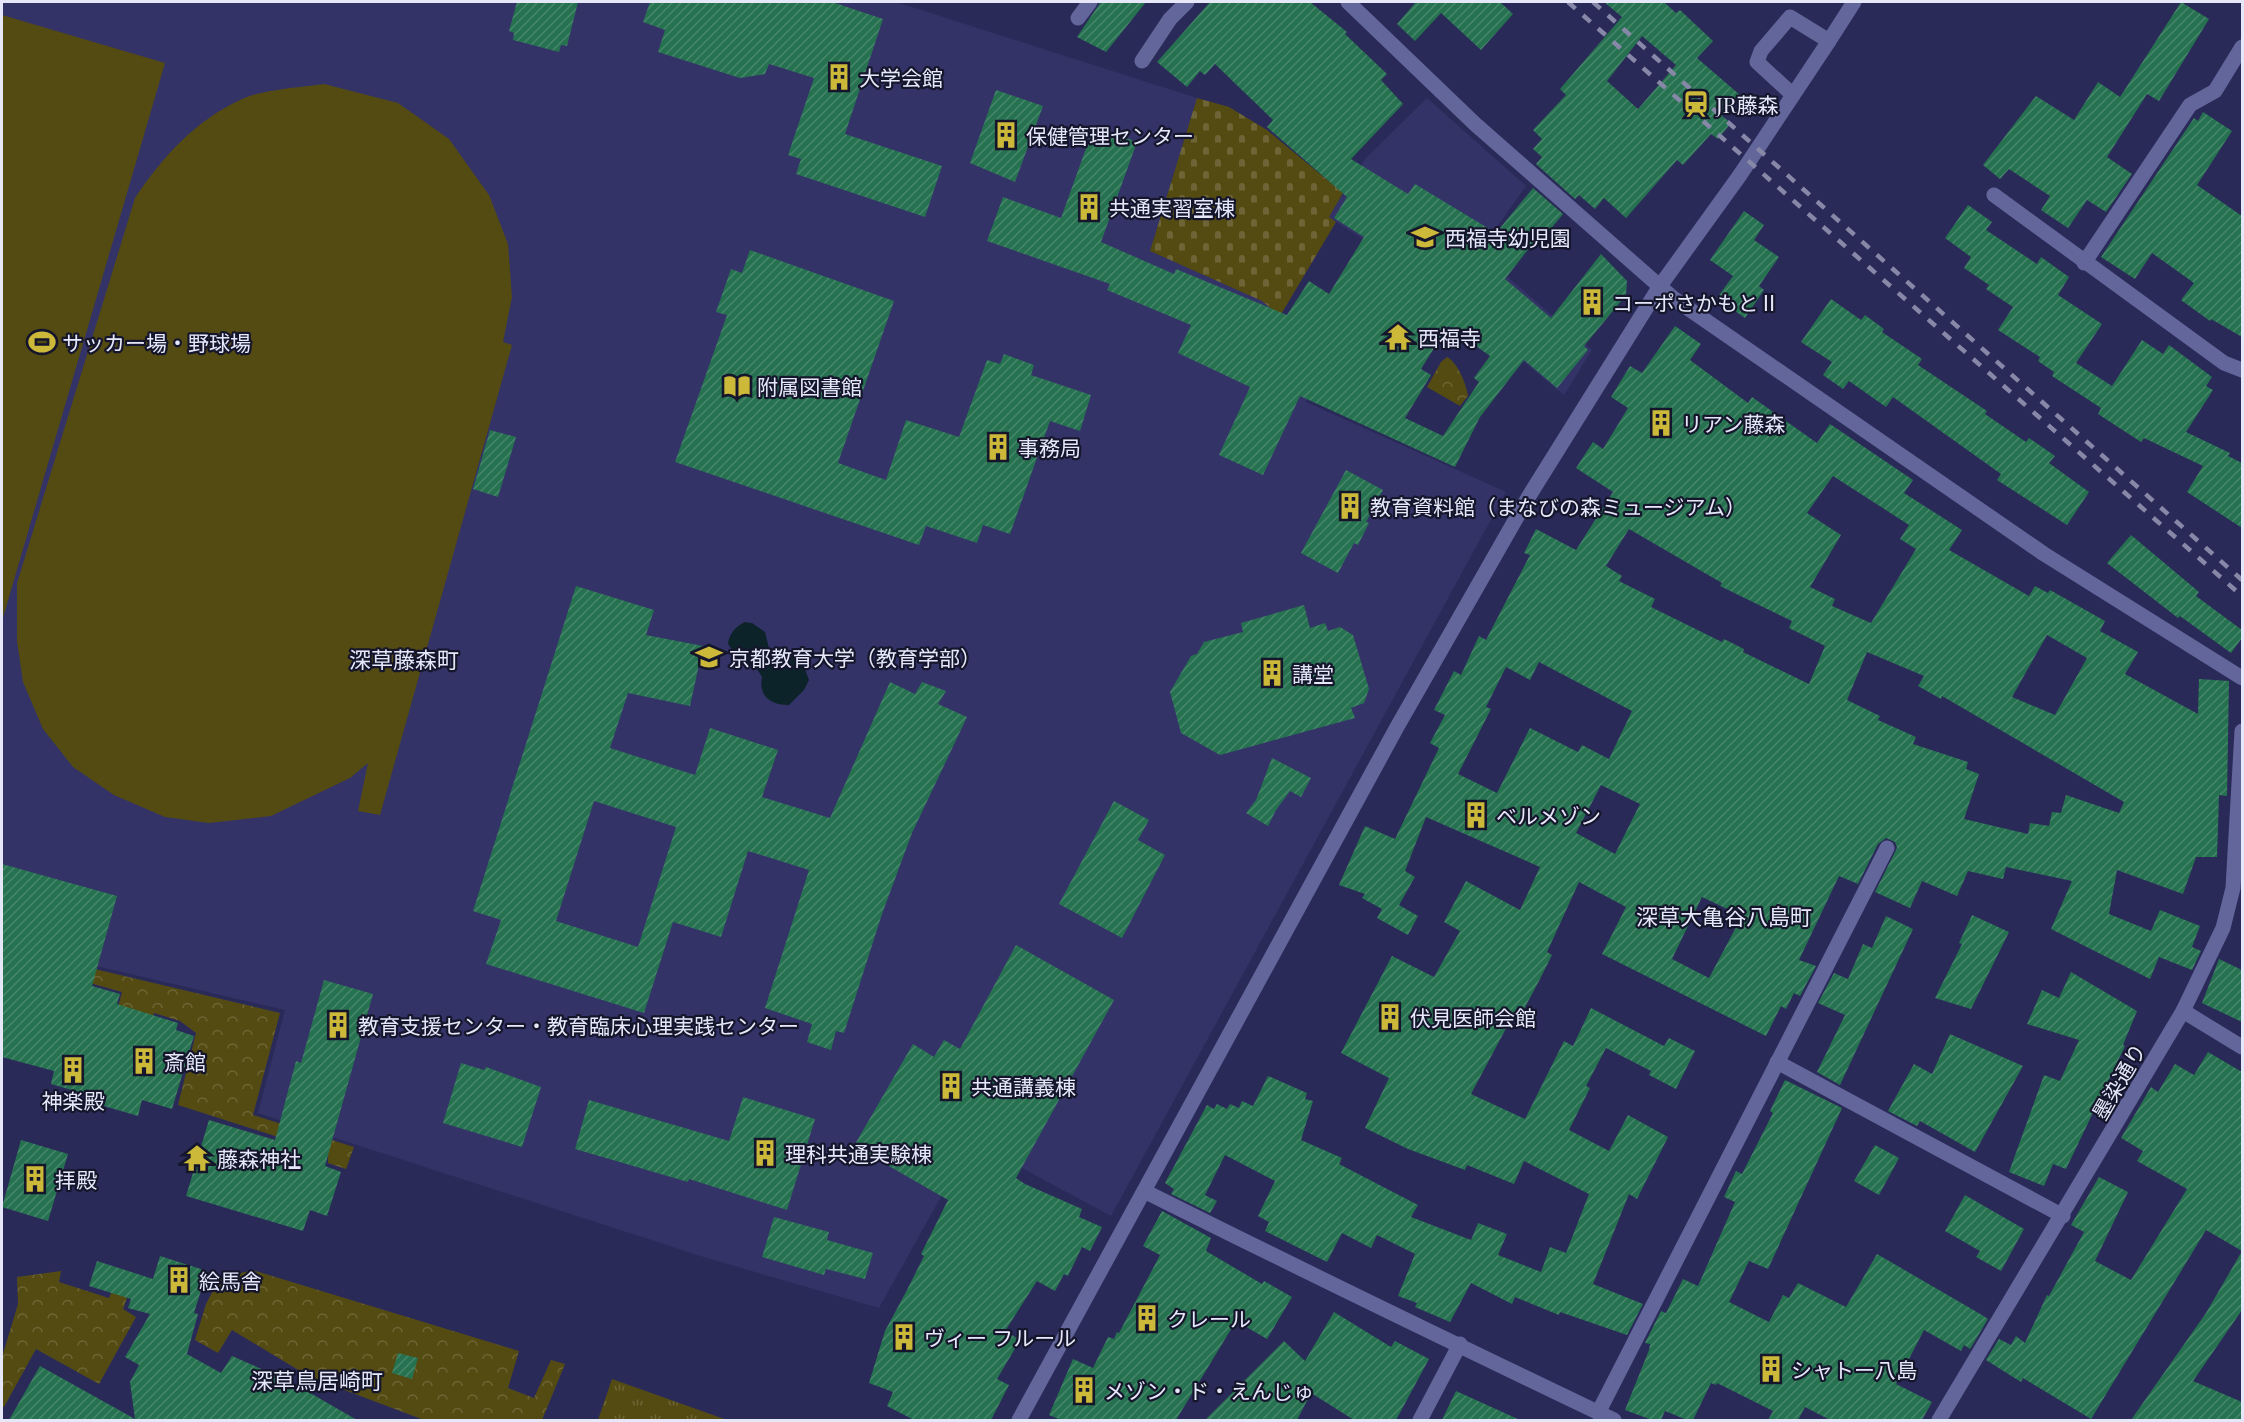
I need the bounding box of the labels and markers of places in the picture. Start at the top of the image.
building icon: 大学会館 [824,62,854,92]
place label: 大学会館 [859,63,943,91]
station icon: JR藤森 [1681,89,1711,119]
place label: JR藤森 [1715,90,1778,118]
building icon: 保健管理センター [991,120,1021,150]
place label: 保健管理センター [1026,121,1194,149]
building icon: 共通実習室棟 [1074,192,1104,222]
place label: 共通実習室棟 [1109,193,1235,221]
school or university icon: 西福寺幼児園 [1410,222,1440,252]
place label: 西福寺幼児園 [1445,223,1571,251]
building icon: コーポさかもとⅡ [1577,287,1607,317]
place label: コーポさかもとⅡ [1612,288,1780,316]
temple icon: 西福寺 [1383,322,1413,352]
place label: 西福寺 [1418,323,1481,351]
sports icon: サッカー場・野球場 [27,327,57,357]
place label: サッカー場・野球場 [62,328,251,356]
library icon: 附属図書館 [722,371,752,401]
place label: 附属図書館 [757,372,862,400]
building icon: リアン藤森 [1646,408,1676,438]
place label: リアン藤森 [1681,409,1785,437]
building icon: 事務局 [983,432,1013,462]
place label: 事務局 [1018,433,1081,461]
building icon: 教育資料館（まなびの森ミュージアム） [1335,491,1365,521]
place label: 教育資料館（まなびの森ミュージアム） [1370,492,1746,520]
school or university icon: 京都教育大学（教育学部） [694,642,724,672]
place label: 京都教育大学（教育学部） [729,643,981,671]
building icon: 講堂 [1257,658,1287,688]
place label: 講堂 [1292,659,1334,687]
building icon: ベルメゾン [1461,800,1491,830]
place label: ベルメゾン [1496,801,1601,829]
building icon: 伏見医師会館 [1375,1002,1405,1032]
place label: 伏見医師会館 [1410,1003,1536,1031]
building icon: 教育支援センター・教育臨床心理実践センター [323,1010,353,1040]
place label: 教育支援センター・教育臨床心理実践センター [358,1011,799,1039]
building icon: 斎館 [129,1046,159,1076]
place label: 斎館 [164,1047,206,1075]
building icon: 神楽殿 [58,1055,88,1085]
building icon: 共通講義棟 [936,1071,966,1101]
place label: 共通講義棟 [971,1072,1076,1100]
place label: 神楽殿 [42,1086,105,1114]
building icon: 理科共通実験棟 [750,1138,780,1168]
place label: 理科共通実験棟 [785,1139,932,1167]
temple icon: 藤森神社 [182,1143,212,1173]
place label: 藤森神社 [217,1144,301,1172]
building icon: 拝殿 [20,1164,50,1194]
place label: 拝殿 [55,1165,97,1193]
building icon: 絵馬舎 [164,1265,194,1295]
place label: 絵馬舎 [199,1266,262,1294]
building icon: クレール [1132,1303,1162,1333]
place label: クレール [1167,1304,1251,1332]
building icon: ヴィー フルール [889,1322,919,1352]
place label: ヴィー フルール [924,1323,1076,1351]
building icon: シャトー八島 [1756,1354,1786,1384]
place label: シャトー八島 [1791,1355,1917,1383]
building icon: メゾン・ド・えんじゅ [1069,1375,1099,1405]
place label: メゾン・ド・えんじゅ [1104,1376,1314,1404]

